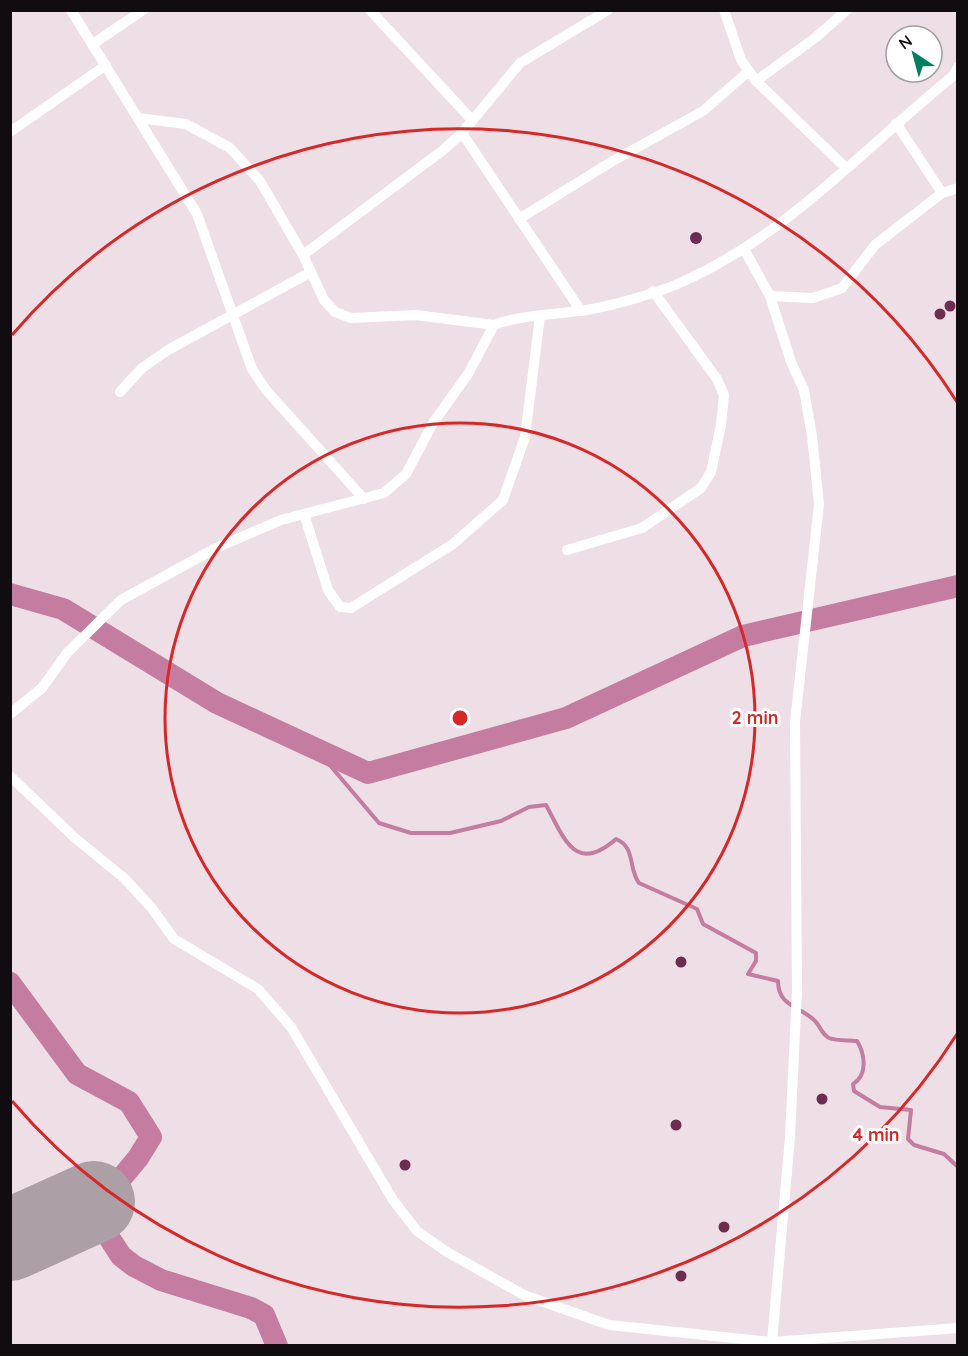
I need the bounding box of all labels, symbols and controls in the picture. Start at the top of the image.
north arrow [884,24,944,84]
text: N [895,30,916,53]
text: 2 min [732,706,778,729]
centre of rings [450,708,470,728]
text: 4 min [852,1123,900,1146]

